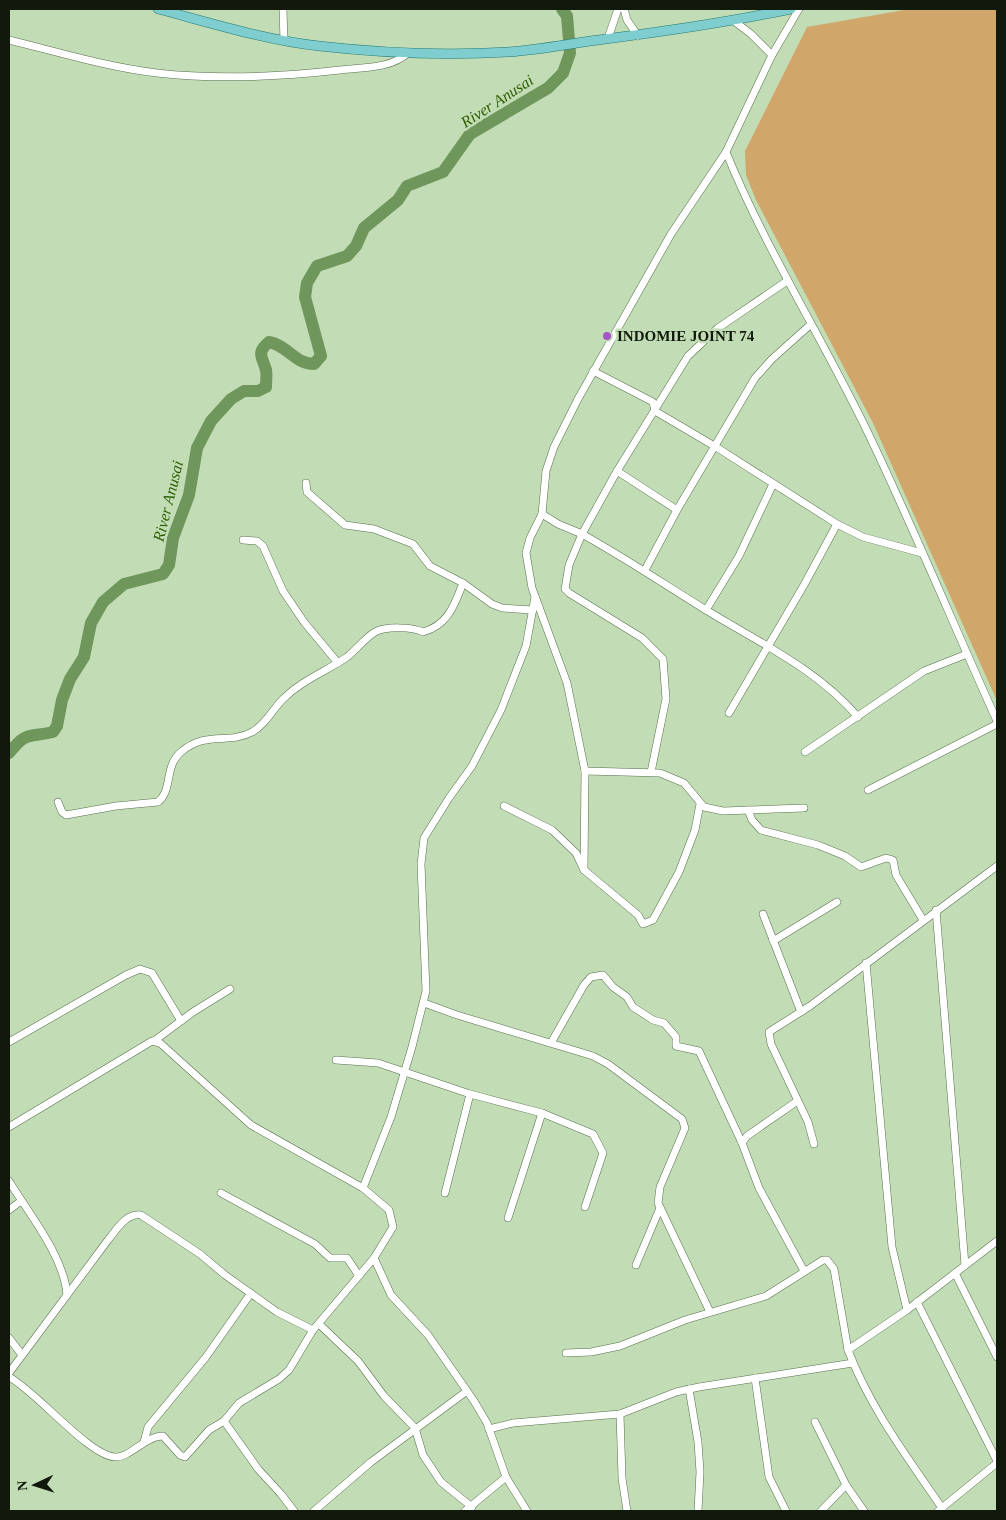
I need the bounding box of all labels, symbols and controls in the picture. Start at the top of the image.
water label: River Anusai [457,71,536,131]
place label: INDOMIE JOINT 74 [617,328,755,344]
marker: INDOMIE JOINT 74 [601,330,613,342]
water label: River Anusai [149,459,186,544]
north arrow [10,1460,60,1510]
text: N [15,1480,30,1491]

